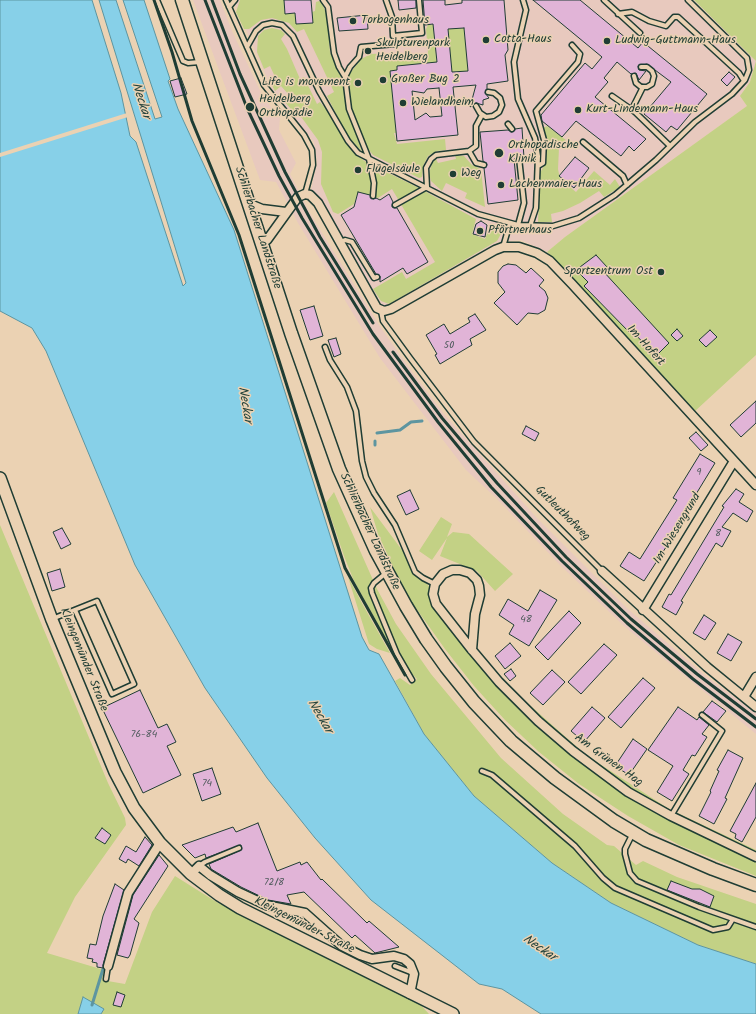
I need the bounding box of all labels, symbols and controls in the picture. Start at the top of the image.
place label: Torbogenhaus [361,14,429,28]
marker: Torbogenhaus [348,16,358,26]
place label: Cotta-Haus [494,33,552,47]
place label: Ludwig-Guttmann-Haus [615,34,736,48]
marker: Cotta-Haus [481,35,491,45]
marker: Ludwig-Guttmann-Haus [602,36,612,46]
place label: Skulpturenpark Heidelberg [376,37,450,65]
marker: Skulpturenpark Heidelberg [363,46,373,56]
place label: Großer Bug 2 [391,73,460,87]
marker: Großer Bug 2 [378,75,388,85]
place label: Life is movement [262,76,350,90]
marker: Life is movement [353,78,363,88]
water label: Neckar [127,81,153,121]
place label: Heidelberg Orthopädie [259,93,312,121]
place label: Wielandheim [411,96,474,110]
marker: Wielandheim [398,98,408,108]
marker: Heidelberg Orthopädie [244,101,256,113]
place label: Kurt-Lindemann-Haus [586,103,698,117]
marker: Kurt-Lindemann-Haus [573,105,583,115]
place label: Orthopädische Klinik [508,139,578,167]
marker: Orthopädische Klinik [493,147,505,159]
place label: Flügelsäule [366,163,420,177]
street label: Schlierbacher Landstraße [230,165,284,291]
marker: Flügelsäule [353,165,363,175]
place label: Weg [461,167,481,181]
marker: Weg [448,169,458,179]
place label: Lachenmaier-Haus [509,178,602,192]
marker: Lachenmaier-Haus [496,180,506,190]
place label: Pförtnerhaus [488,224,552,238]
marker: Pförtnerhaus [475,226,485,236]
place label: Sportzentrum Ost [564,265,653,279]
marker: Sportzentrum Ost [656,267,666,277]
street label: Im Hofert [623,323,667,369]
house number: 50 [444,340,454,352]
water label: Neckar [233,385,255,425]
house number: 9 [697,467,701,479]
street label: Schlierbacher Landstraße [336,471,402,593]
street label: Gutleuthofweg [531,483,593,545]
street label: Im Wiesengrund [651,491,705,567]
house number: 8 [715,528,721,540]
street label: Kleingemünder Straße [56,606,110,714]
house number: 48 [520,614,532,626]
water label: Neckar [303,697,335,737]
house number: 76-84 [131,729,157,741]
street label: Am Grünen Hag [571,731,645,791]
house number: 74 [202,778,212,790]
house number: 72/8 [264,877,284,889]
street label: Kleingemünder Straße [251,894,357,958]
water label: Neckar [519,932,559,966]

